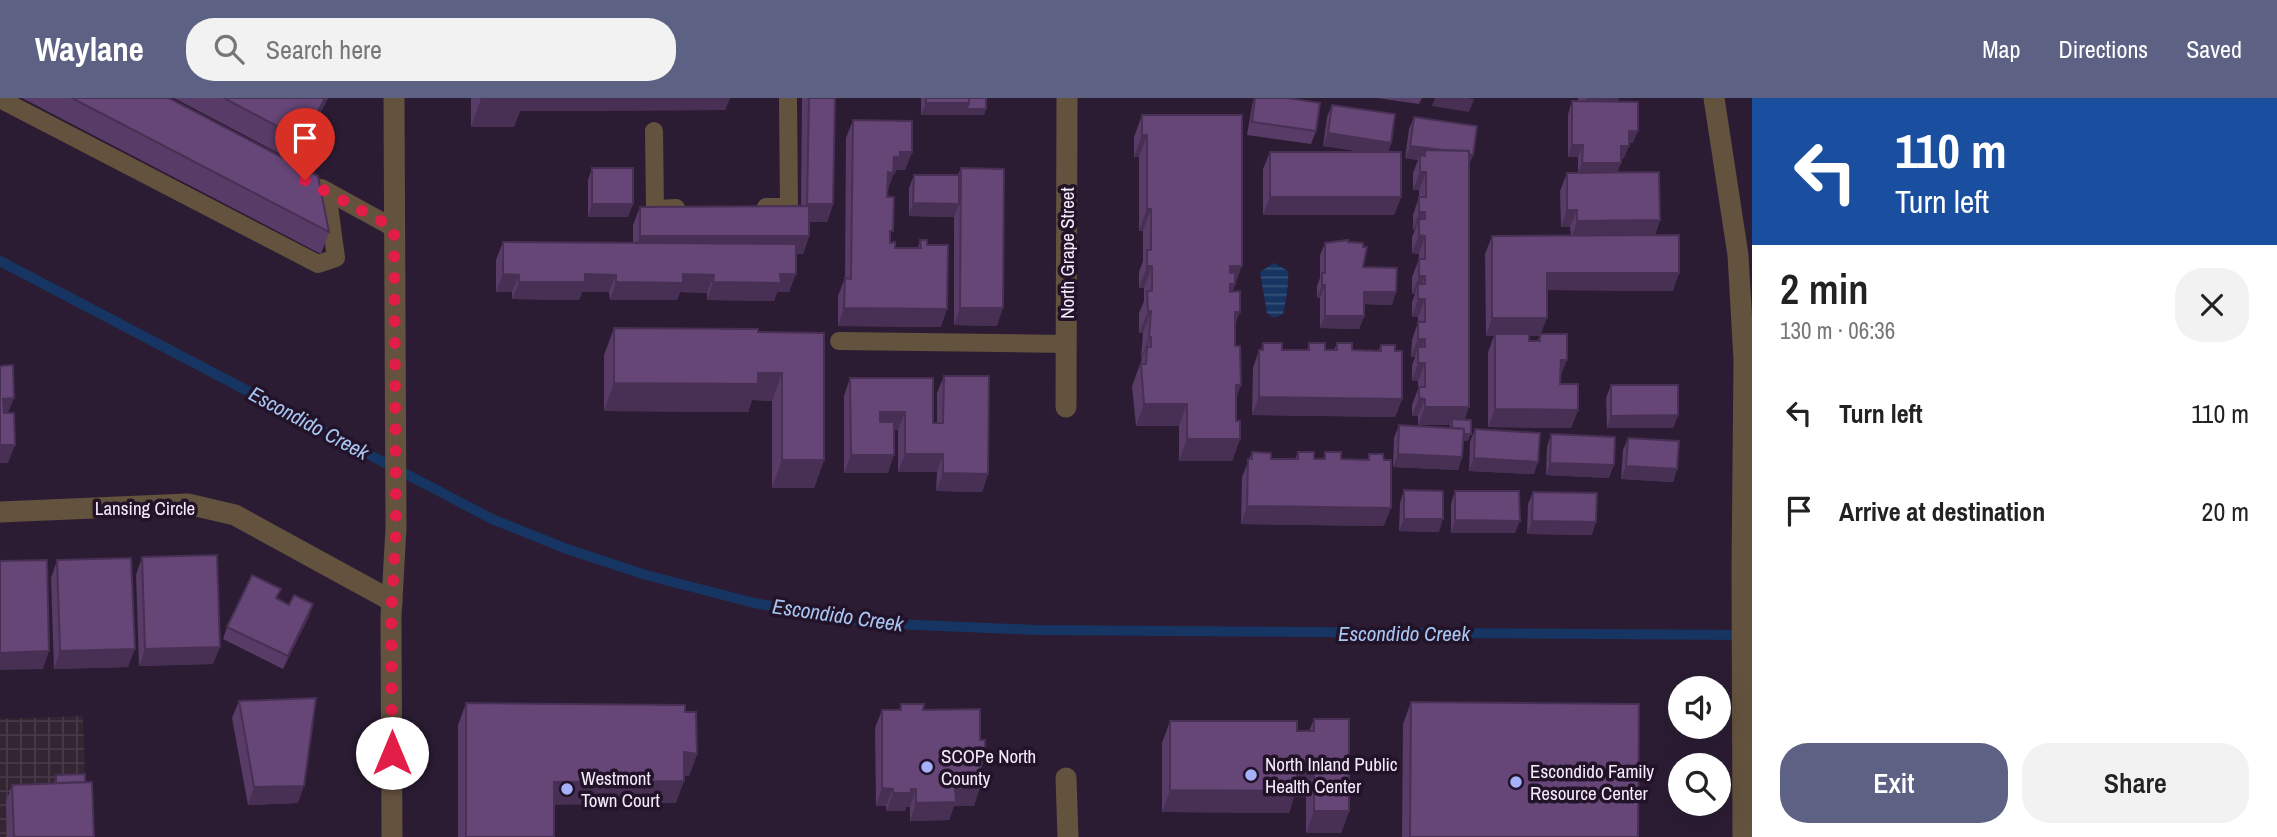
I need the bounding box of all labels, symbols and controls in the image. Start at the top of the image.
search box [186,18,676,81]
text: Waylane [35,27,144,71]
icon: search [210,30,248,68]
text: Search here [266,32,382,67]
text: Map [1982,33,2020,65]
text: Directions [2058,33,2148,65]
text: Saved [2186,33,2242,65]
pin [275,108,335,180]
text: 110 m [1895,117,2007,183]
icon: arrive [286,119,324,157]
icon: left [1780,126,1871,217]
text: Turn left [1895,180,1989,223]
street label: North Grape Street [1054,187,1080,319]
text: 2 min [1780,261,1869,317]
button: close [2175,268,2249,342]
text: 130 m · 06:36 [1780,315,1895,346]
water label: Escondido Creek [244,379,375,467]
icon: left [1780,394,1818,432]
text: Turn left [1839,396,1923,431]
text: 110 m [2191,396,2249,431]
icon: arrive [1780,492,1818,530]
text: Arrive at destination [1839,494,2045,529]
text: 20 m [2202,494,2249,529]
street label: Lansing Circle [95,495,195,521]
water label: Escondido Creek [771,591,907,639]
water label: Escondido Creek [1338,619,1471,648]
map controls [1668,676,1731,816]
button: sound [1668,676,1731,739]
position arrow [355,716,429,790]
place label: SCOPe North County [941,743,1036,791]
button: Exit [1780,743,2008,823]
button: Share [2022,743,2249,823]
place label: North Inland Public Health Center [1265,751,1398,799]
button: search [1668,753,1731,816]
place label: Escondido Family Resource Center [1530,758,1654,806]
marker: SCOPe North County [919,759,935,775]
place label: Westmont Town Court [581,765,660,813]
marker: North Inland Public Health Center [1243,767,1259,783]
marker: Escondido Family Resource Center [1508,774,1524,790]
marker: Westmont Town Court [559,781,575,797]

